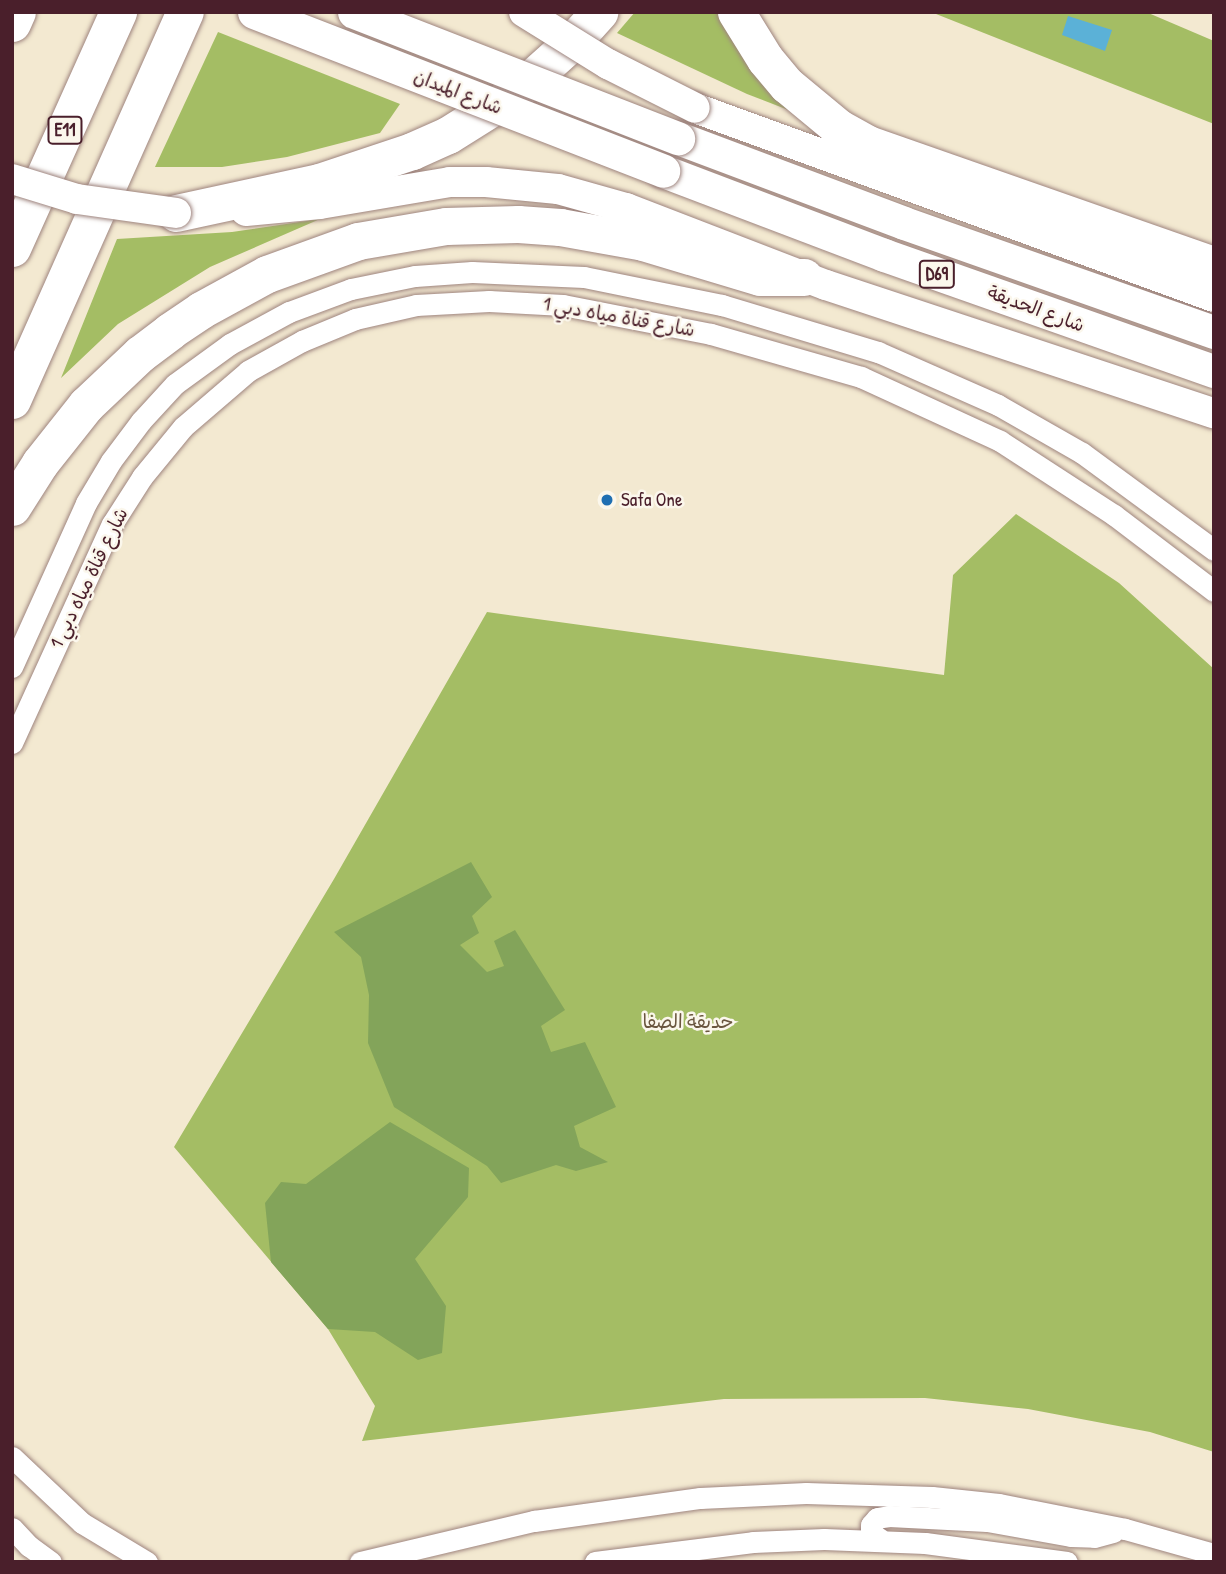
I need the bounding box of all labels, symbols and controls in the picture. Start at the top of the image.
street label: شارع الميدان [411,65,505,119]
road number: E11 [46,116,84,145]
road number: D69 [918,260,956,288]
street label: شارع الحديقة [984,281,1088,337]
street label: شارع قناة مياه دبي 1 [542,292,696,342]
place label: Safa One [621,489,683,511]
marker: Safa One [599,492,615,508]
street label: شارع قناة مياه دبي 1 [45,504,133,652]
park label: حديقة الصفا [642,1011,734,1033]

